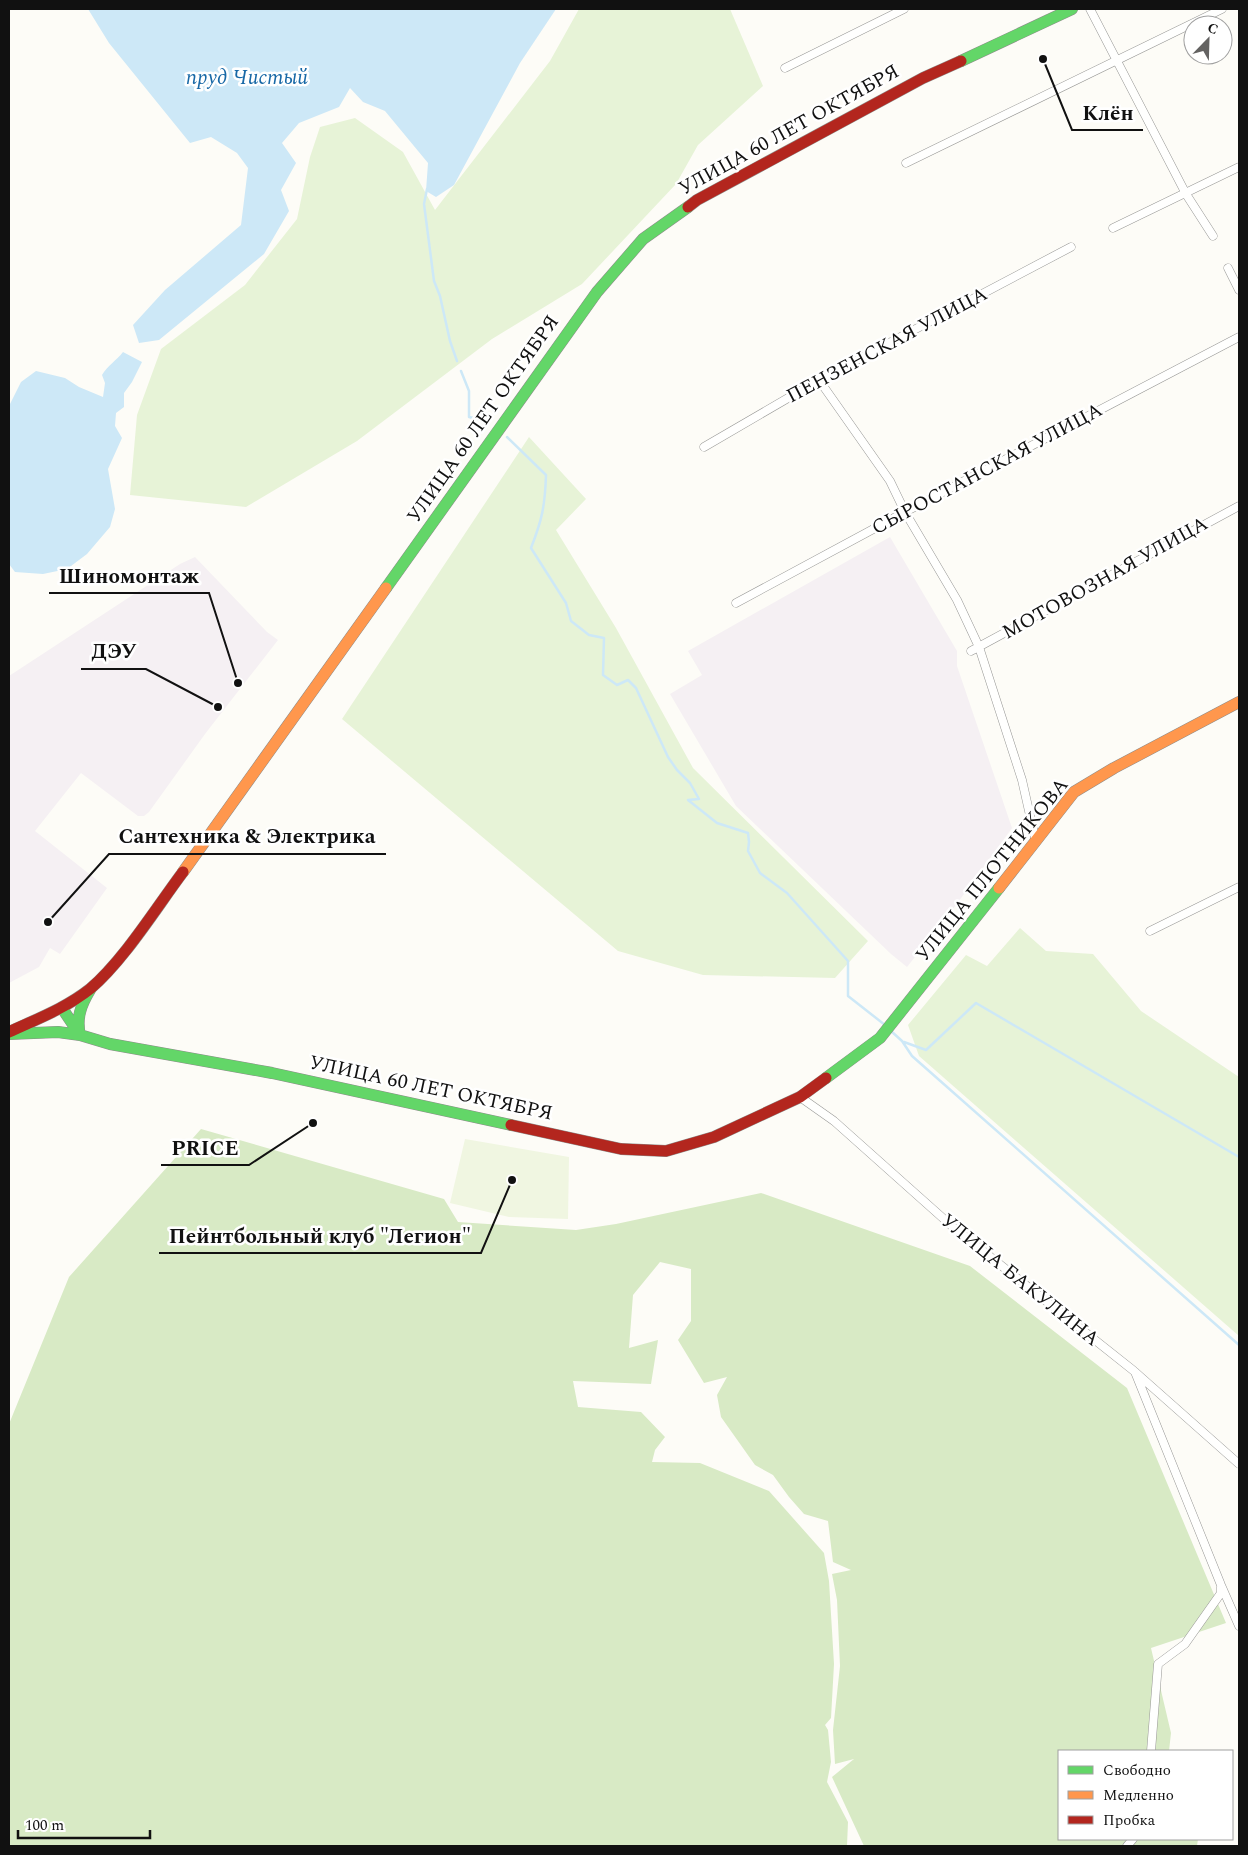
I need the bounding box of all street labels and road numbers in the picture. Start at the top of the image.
street label: УЛИЦА 60 ЛЕТ ОКТЯБРЯ [673,57,905,203]
street label: ПЕНЗЕНСКАЯ УЛИЦА [781,279,993,411]
street label: УЛИЦА 60 ЛЕТ ОКТЯБРЯ [399,309,567,529]
street label: СЫРОСТАНСКАЯ УЛИЦА [866,395,1108,543]
street label: МОТОВОЗНАЯ УЛИЦА [997,509,1213,647]
street label: УЛИЦА ПЛОТНИКОВА [908,771,1076,969]
street label: УЛИЦА 60 ЛЕТ ОКТЯБРЯ [306,1048,556,1128]
street label: УЛИЦА БАКУЛИНА [934,1206,1106,1354]

